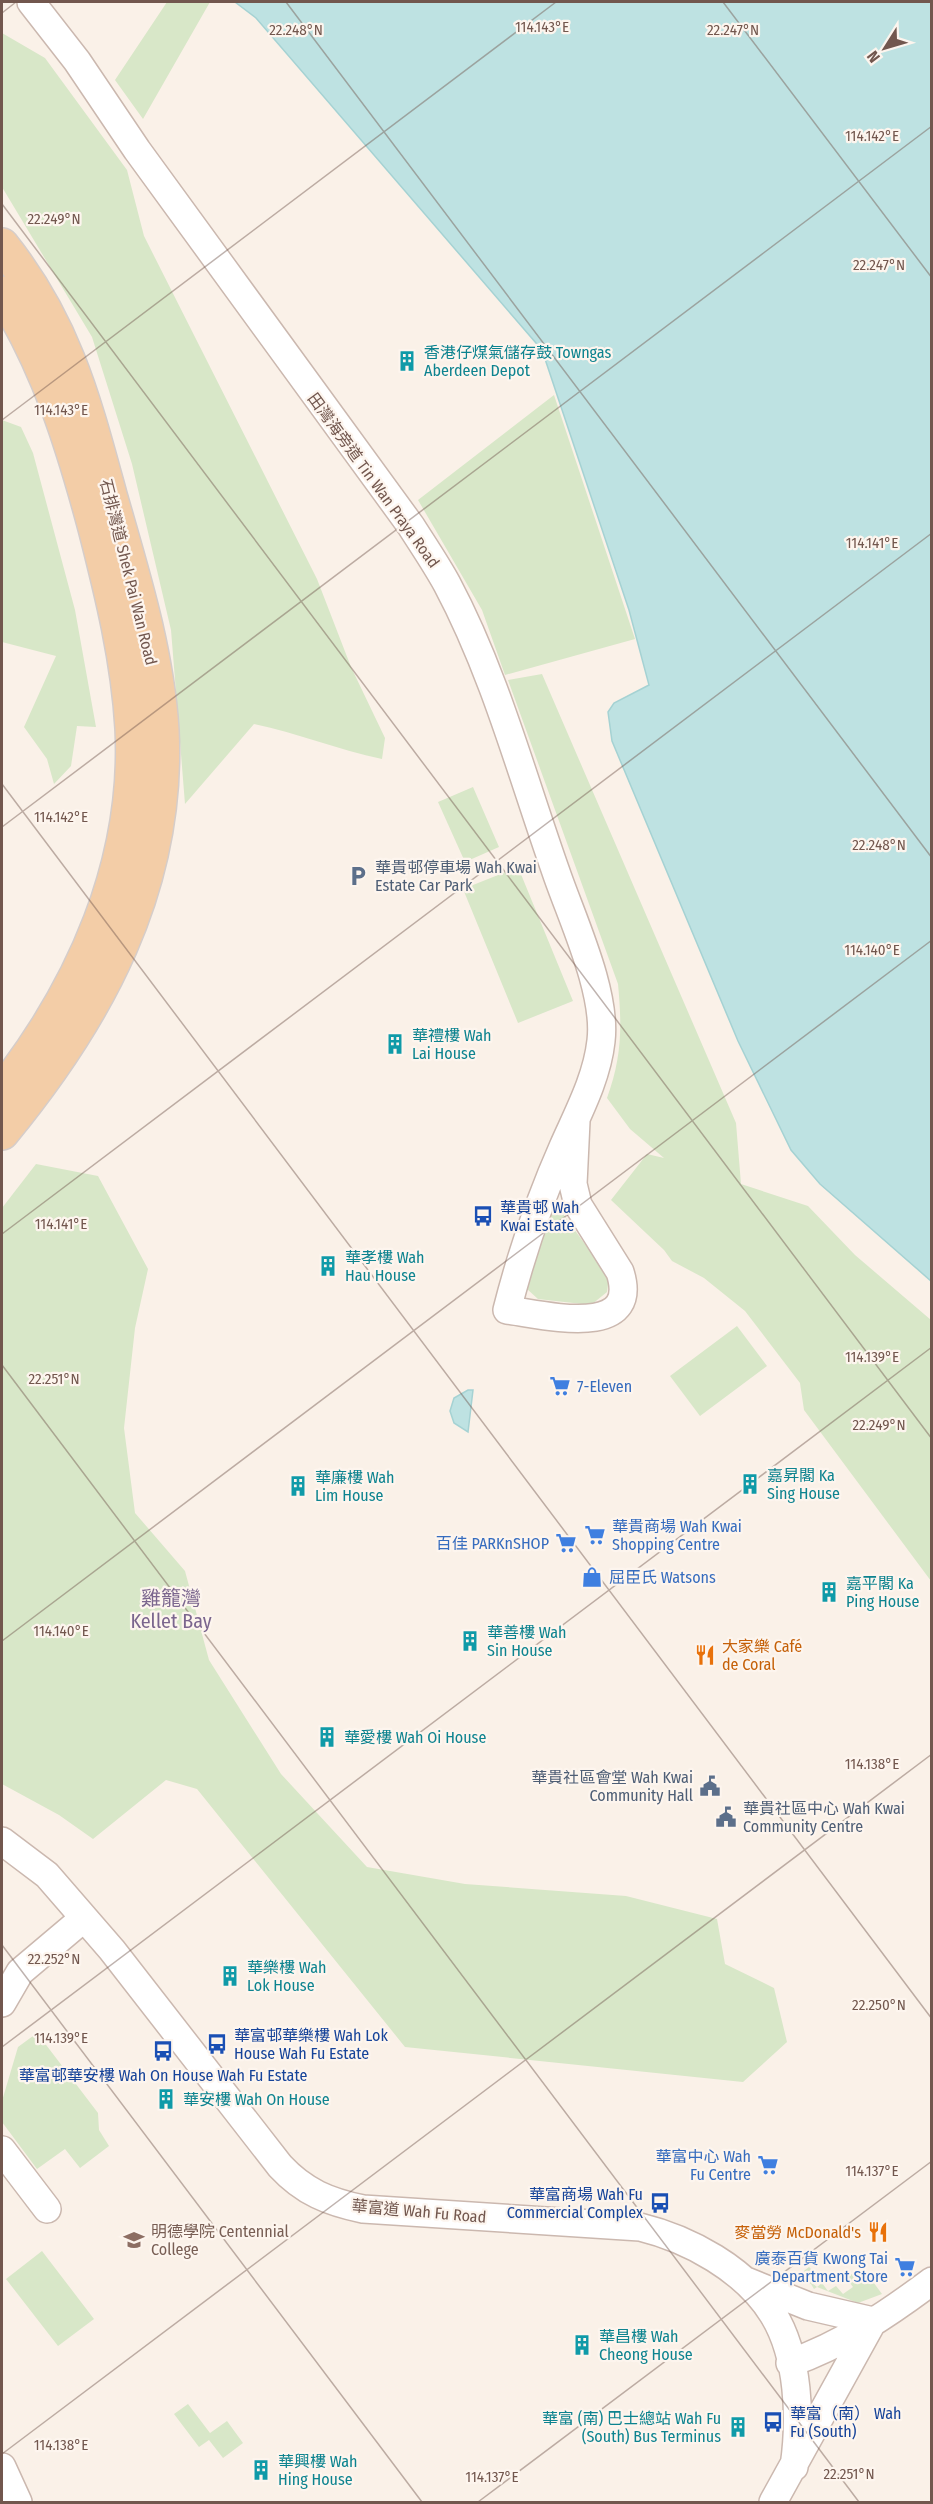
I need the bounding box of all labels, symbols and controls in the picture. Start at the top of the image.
text: 114.143°E [515,18,569,36]
north arrow [855,18,915,78]
text: 22.248°N [269,21,323,39]
text: 22.247°N [707,21,759,39]
text: N [863,47,884,66]
text: 114.142°E [845,127,899,145]
text: 22.249°N [27,210,81,228]
text: 22.247°N [853,256,905,274]
place label: 香港仔煤氣儲存鼓 Towngas Aberdeen Depot [424,343,612,380]
building icon: 香港仔煤氣儲存鼓 Towngas Aberdeen Depot [395,349,419,373]
street label: 田灣海旁道 Tin Wan Praya Road [304,389,443,571]
text: 114.143°E [34,401,88,419]
street label: 石排灣道 Shek Pai Wan Road [96,477,161,667]
text: 114.141°E [846,534,898,552]
text: 114.142°E [34,808,88,826]
text: 22.248°N [852,836,906,854]
place label: 華貴邨停車場 Wah Kwai Estate Car Park [375,858,537,895]
parking icon: 華貴邨停車場 Wah Kwai Estate Car Park [346,864,370,888]
text: 114.140°E [844,941,900,959]
place label: 華禮樓 Wah Lai House [412,1026,492,1063]
building icon: 華禮樓 Wah Lai House [383,1032,407,1056]
place label: 華貴邨 Wah Kwai Estate [500,1198,580,1235]
bus stop icon: 華貴邨 Wah Kwai Estate [471,1204,495,1228]
text: 114.141°E [35,1215,87,1233]
place label: 華孝樓 Wah Hau House [345,1248,425,1285]
building icon: 華孝樓 Wah Hau House [316,1254,340,1278]
text: 114.139°E [845,1348,899,1366]
text: 22.251°N [28,1370,80,1388]
supermarket icon: 7-Eleven [548,1374,572,1398]
place label: 7-Eleven [577,1377,632,1396]
text: 22.249°N [852,1416,906,1434]
place label: 嘉昇閣 Ka Sing House [767,1466,840,1503]
place label: 華廉樓 Wah Lim House [315,1468,395,1505]
building icon: 嘉昇閣 Ka Sing House [738,1472,762,1496]
building icon: 華廉樓 Wah Lim House [286,1474,310,1498]
place label: 華貴商場 Wah Kwai Shopping Centre [612,1517,742,1554]
supermarket icon: 華貴商場 Wah Kwai Shopping Centre [583,1523,607,1547]
supermarket icon: 百佳 PARKnSHOP [554,1531,578,1555]
place label: 百佳 PARKnSHOP [436,1534,549,1553]
shop icon: 屈臣氏 Watsons [580,1565,604,1589]
place label: 屈臣氏 Watsons [609,1568,716,1587]
place label: 嘉平閣 Ka Ping House [846,1574,919,1611]
building icon: 嘉平閣 Ka Ping House [817,1580,841,1604]
district label: 雞籠灣 Kellet Bay [130,1586,212,1633]
text: 114.140°E [33,1622,89,1640]
place label: 華善樓 Wah Sin House [487,1623,567,1660]
building icon: 華善樓 Wah Sin House [458,1629,482,1653]
place label: 大家樂 Café de Coral [722,1637,802,1674]
restaurant icon: 大家樂 Café de Coral [693,1643,717,1667]
building icon: 華愛樓 Wah Oi House [315,1725,339,1749]
place label: 華愛樓 Wah Oi House [344,1728,486,1747]
text: 114.138°E [845,1755,899,1773]
place label: 華貴社區會堂 Wah Kwai Community Hall [531,1768,693,1805]
public building icon: 華貴社區會堂 Wah Kwai Community Hall [698,1774,722,1798]
place label: 華貴社區中心 Wah Kwai Community Centre [743,1799,905,1836]
public building icon: 華貴社區中心 Wah Kwai Community Centre [714,1805,738,1829]
text: 22.252°N [28,1950,80,1968]
place label: 華樂樓 Wah Lok House [247,1958,327,1995]
building icon: 華樂樓 Wah Lok House [218,1964,242,1988]
text: 22.250°N [852,1996,906,2014]
place label: 華富邨華樂樓 Wah Lok House Wah Fu Estate [234,2026,388,2063]
text: 114.139°E [34,2029,88,2047]
bus stop icon: 華富邨華樂樓 Wah Lok House Wah Fu Estate [205,2032,229,2056]
bus stop icon: 華富邨華安樓 Wah On House Wah Fu Estate [151,2039,175,2063]
place label: 華富邨華安樓 Wah On House Wah Fu Estate [19,2066,307,2085]
building icon: 華安樓 Wah On House [154,2087,178,2111]
place label: 華安樓 Wah On House [183,2090,330,2109]
place label: 華富中心 Wah Fu Centre [655,2147,751,2184]
supermarket icon: 華富中心 Wah Fu Centre [756,2153,780,2177]
text: 114.137°E [845,2162,899,2180]
place label: 華富商場 Wah Fu Commercial Complex [507,2185,643,2222]
bus stop icon: 華富商場 Wah Fu Commercial Complex [648,2191,672,2215]
street label: 華富道 Wah Fu Road [351,2196,487,2227]
restaurant icon: 麥當勞 McDonald's [866,2220,890,2244]
place label: 明德學院 Centennial College [151,2222,289,2259]
place label: 麥當勞 McDonald's [735,2223,861,2242]
school or university icon: 明德學院 Centennial College [122,2228,146,2252]
place label: 廣泰百貨 Kwong Tai Department Store [755,2249,888,2286]
supermarket icon: 廣泰百貨 Kwong Tai Department Store [893,2255,917,2279]
place label: 華昌樓 Wah Cheong House [599,2327,693,2364]
building icon: 華昌樓 Wah Cheong House [570,2333,594,2357]
place label: 華富（南） Wah Fu (South) [790,2404,902,2441]
place label: 華富 (南) 巴士總站 Wah Fu (South) Bus Terminus [542,2409,721,2446]
bus stop icon: 華富（南） Wah Fu (South) [761,2410,785,2434]
building icon: 華富 (南) 巴士總站 Wah Fu (South) Bus Terminus [726,2415,750,2439]
text: 114.138°E [34,2436,88,2454]
place label: 華興樓 Wah Hing House [278,2452,358,2489]
building icon: 華興樓 Wah Hing House [249,2458,273,2482]
text: 22.251°N [823,2465,875,2483]
text: 114.137°E [465,2468,519,2486]

